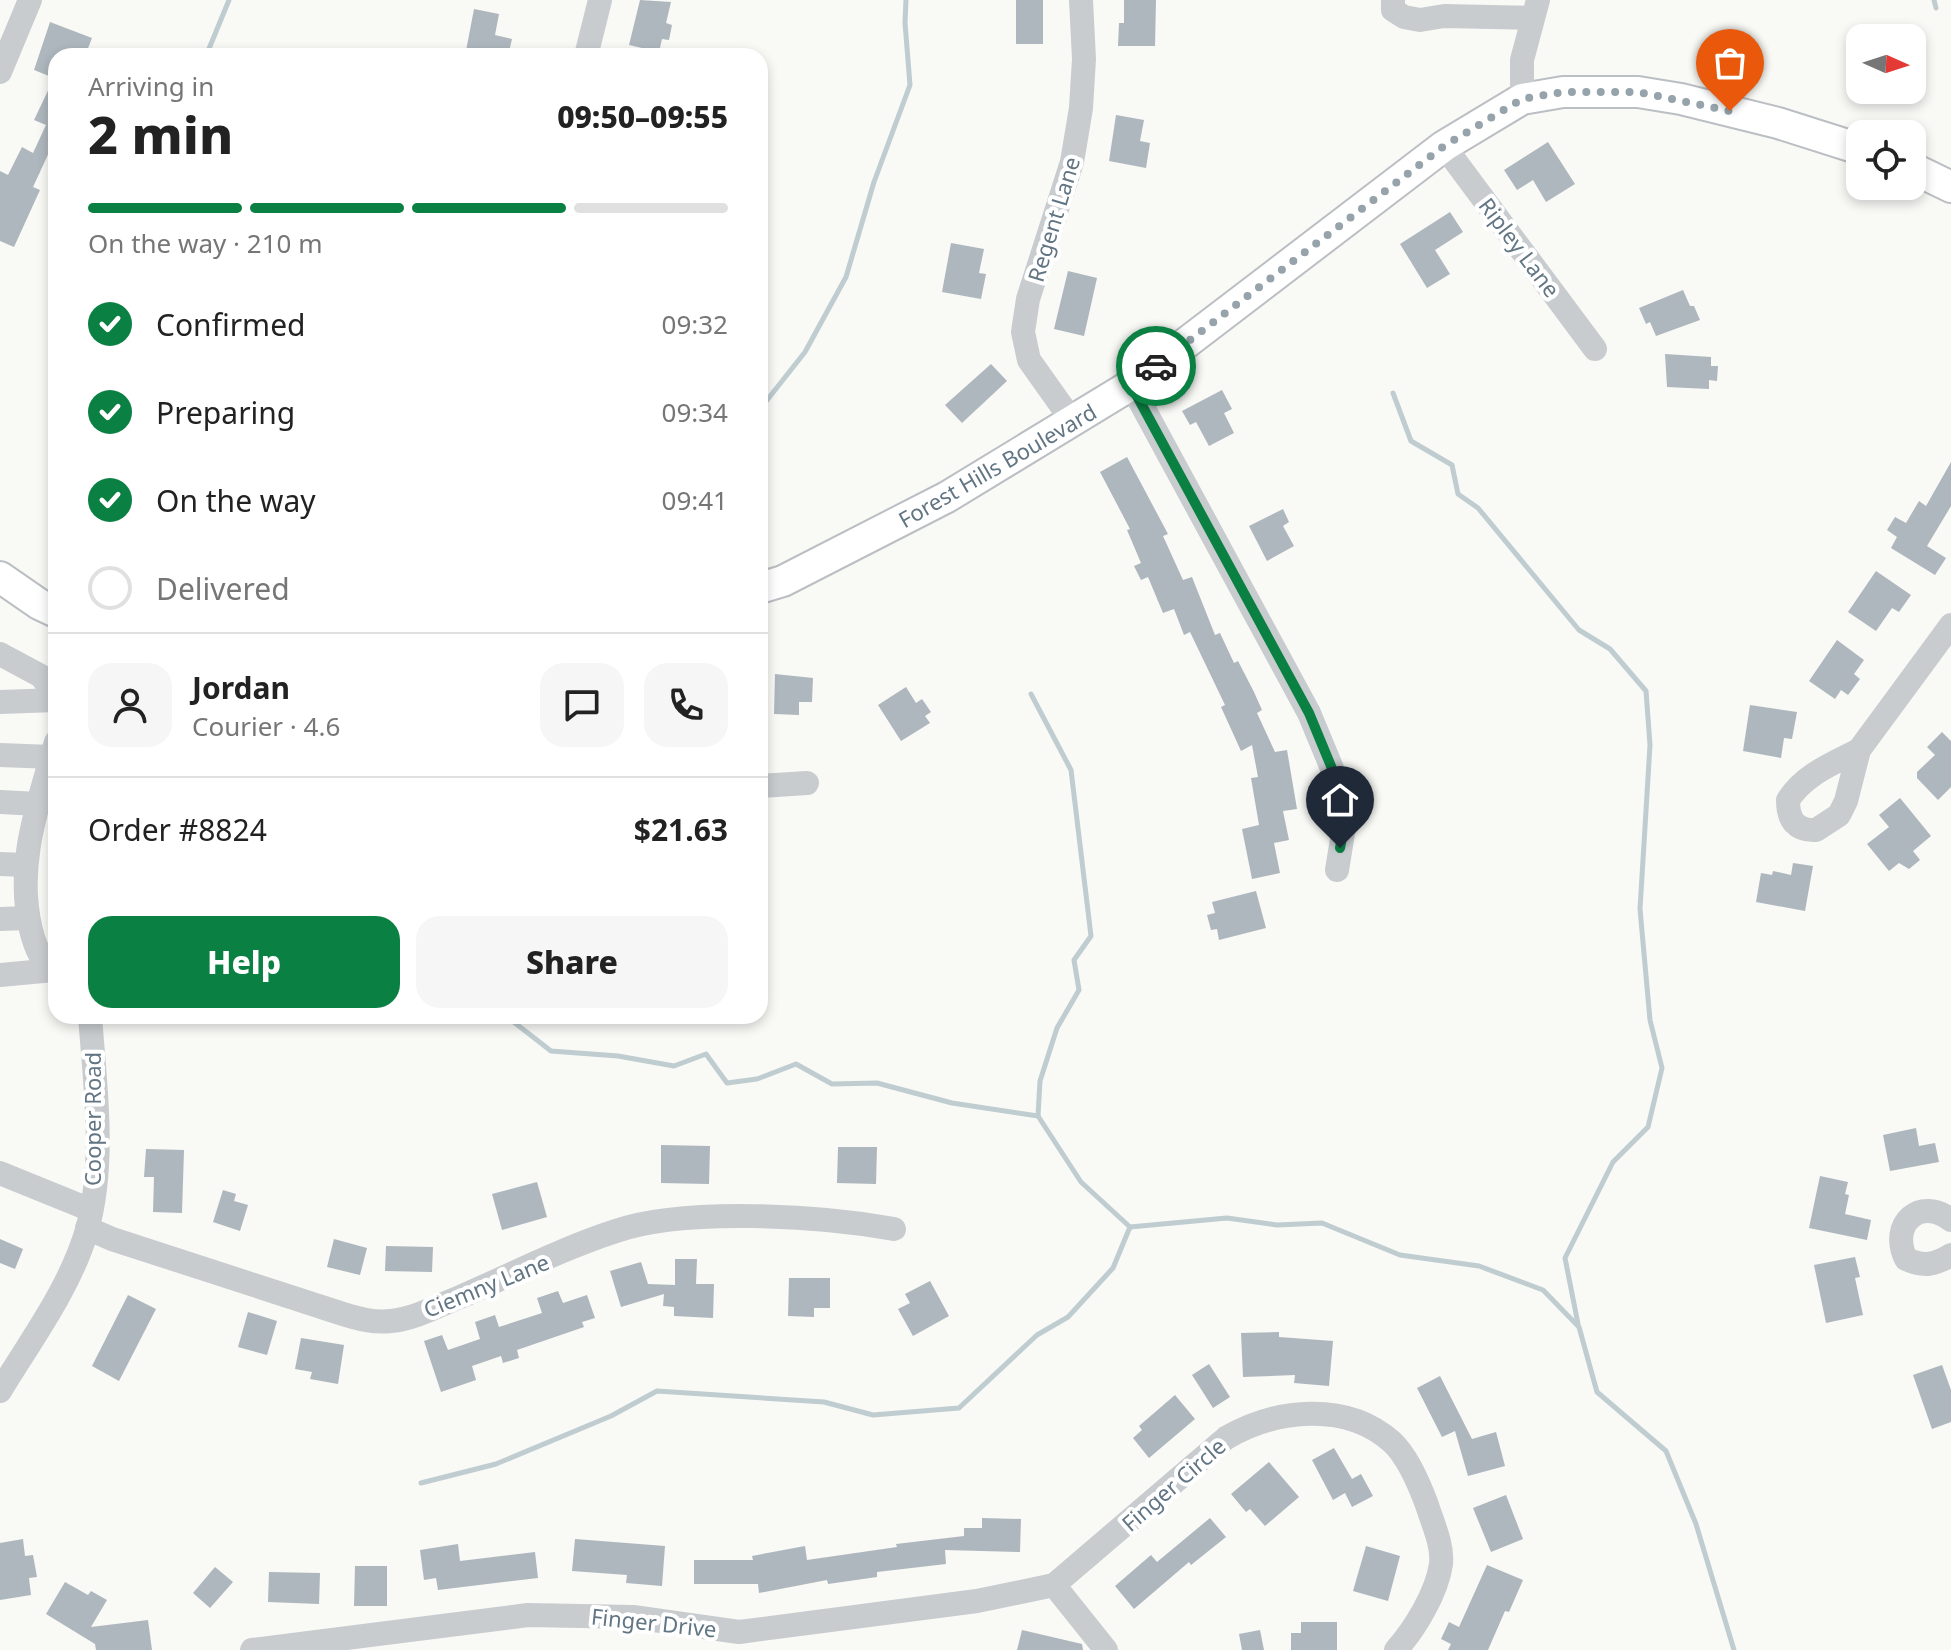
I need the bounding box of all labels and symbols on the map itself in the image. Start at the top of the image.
north arrow [1846,24,1926,104]
pin [1696,29,1764,111]
street label: Regent Lane [1020,153,1086,285]
street label: Ripley Lane [1473,191,1567,303]
courier [1116,326,1196,406]
street label: Forest Hills Boulevard [892,396,1102,534]
pin [1306,766,1374,848]
street label: Cooper Road [77,1052,107,1186]
street label: Ciemny Lane [419,1246,553,1324]
street label: Finger Circle [1115,1431,1231,1537]
street label: Finger Drive [590,1601,718,1643]

